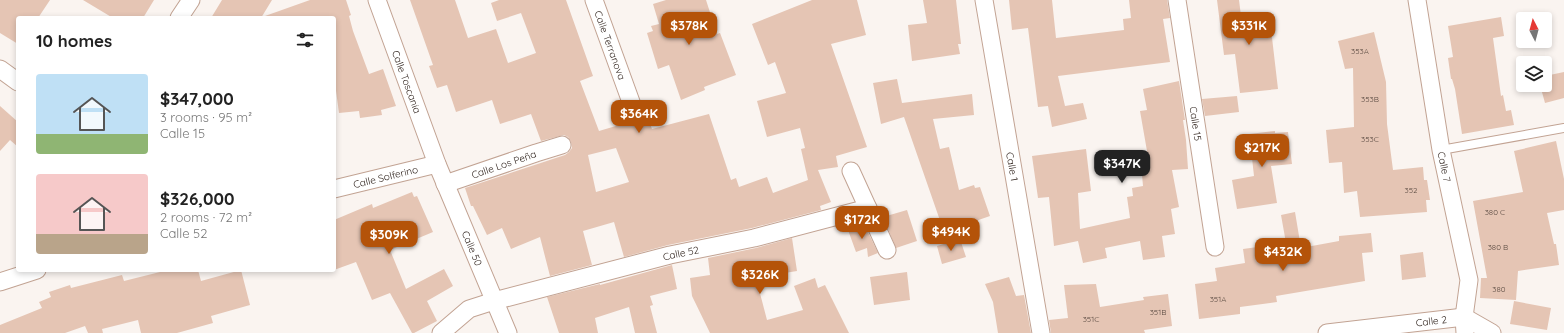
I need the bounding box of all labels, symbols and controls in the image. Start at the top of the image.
street label: Calle Terranova [591,9,628,82]
pin: $378K [661,12,717,46]
pin: $331K [1221,12,1277,46]
north arrow [1516,12,1552,48]
map controls [1516,12,1552,92]
text: $378K [670,17,708,33]
text: $331K [1231,17,1267,33]
icon: filters [294,29,316,51]
text: 10 homes [36,30,112,51]
house number: 353A [1351,46,1369,56]
street label: Calle Toscania [389,48,424,115]
button: layers [1516,56,1552,92]
text: $347,000 [160,88,234,109]
icon: home [68,90,116,138]
house number: 353B [1361,94,1379,104]
pin: $364K [611,100,667,134]
text: $364K [620,105,658,121]
street label: Calle 15 [1186,106,1205,142]
text: 3 rooms · 95 m² [160,109,252,125]
text: Calle 15 [160,125,205,141]
pin: $217K [1234,134,1290,168]
house number: 353C [1361,134,1379,144]
text: $217K [1244,139,1280,155]
street label: Calle Los Peña [470,147,538,182]
pin: $347K [1094,150,1150,184]
street label: Calle 7 [1435,150,1454,183]
street label: Calle 1 [1003,151,1021,182]
text: $347K [1103,155,1141,171]
street label: Calle Solferino [352,163,419,191]
house number: 352 [1405,185,1418,195]
text: $326,000 [160,188,234,209]
icon: home [68,190,116,238]
pin: $172K [834,206,890,240]
house number: 380 C [1485,207,1505,217]
text: 2 rooms · 72 m² [160,209,252,225]
text: $172K [844,211,880,227]
pin: $494K [923,218,979,252]
pin: $309K [361,221,417,255]
text: $494K [932,223,970,239]
text: Calle 52 [160,225,207,241]
text: $309K [370,226,408,242]
street label: Calle 50 [459,229,485,268]
pin: $432K [1255,238,1311,272]
house number: 380 B [1488,242,1508,252]
street label: Calle 52 [661,243,700,264]
text: $432K [1264,243,1302,259]
pin: $326K [732,261,788,295]
text: $326K [741,266,779,282]
house number: 380 [1492,284,1506,294]
house number: 351A [1210,294,1226,304]
house number: 351B [1150,307,1166,317]
street label: Calle 2 [1415,313,1448,330]
house number: 351C [1083,314,1099,324]

